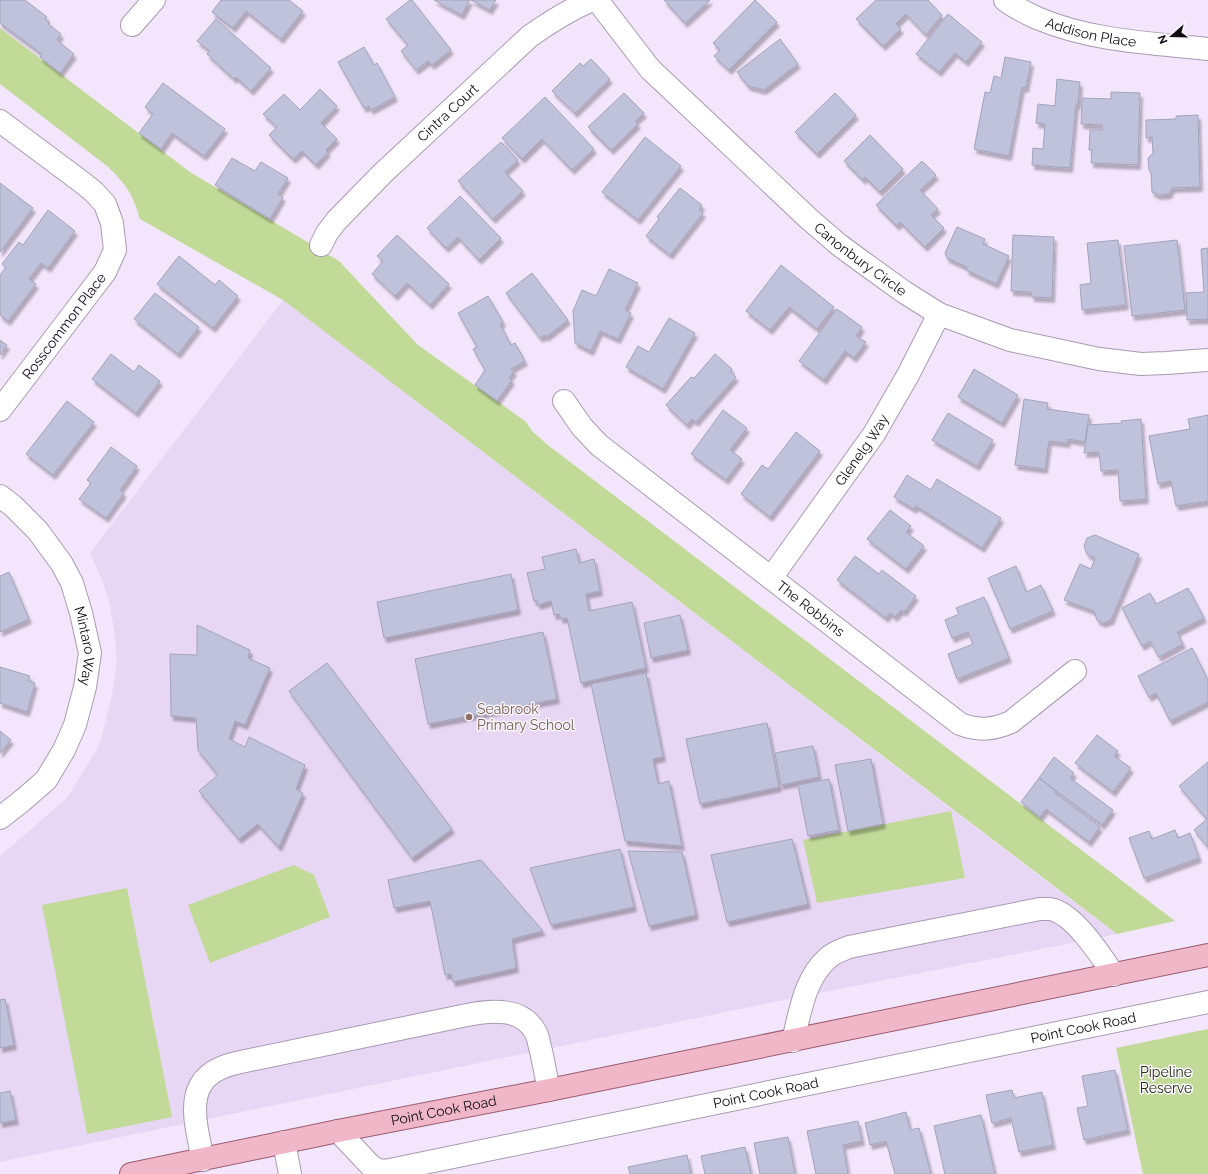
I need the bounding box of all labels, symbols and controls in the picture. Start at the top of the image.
street label: Addison Place [1043,14,1137,50]
north arrow [1152,16,1192,56]
text: N [1156,33,1171,45]
street label: Cintra Court [414,80,482,145]
street label: Canonbury Circle [811,219,910,299]
street label: Rosscommon Place [19,270,109,382]
street label: Glenelg Way [832,411,892,489]
street label: The Robbins [774,578,848,640]
street label: Mintaro Way [71,604,98,687]
place label: Seabrook Primary School [477,701,575,733]
marker: Seabrook Primary School [464,712,474,722]
street label: Point Cook Road [1029,1009,1137,1046]
park label: Pipeline Reserve [1140,1064,1192,1096]
street label: Point Cook Road [712,1074,820,1111]
street label: Point Cook Road [389,1092,498,1129]

